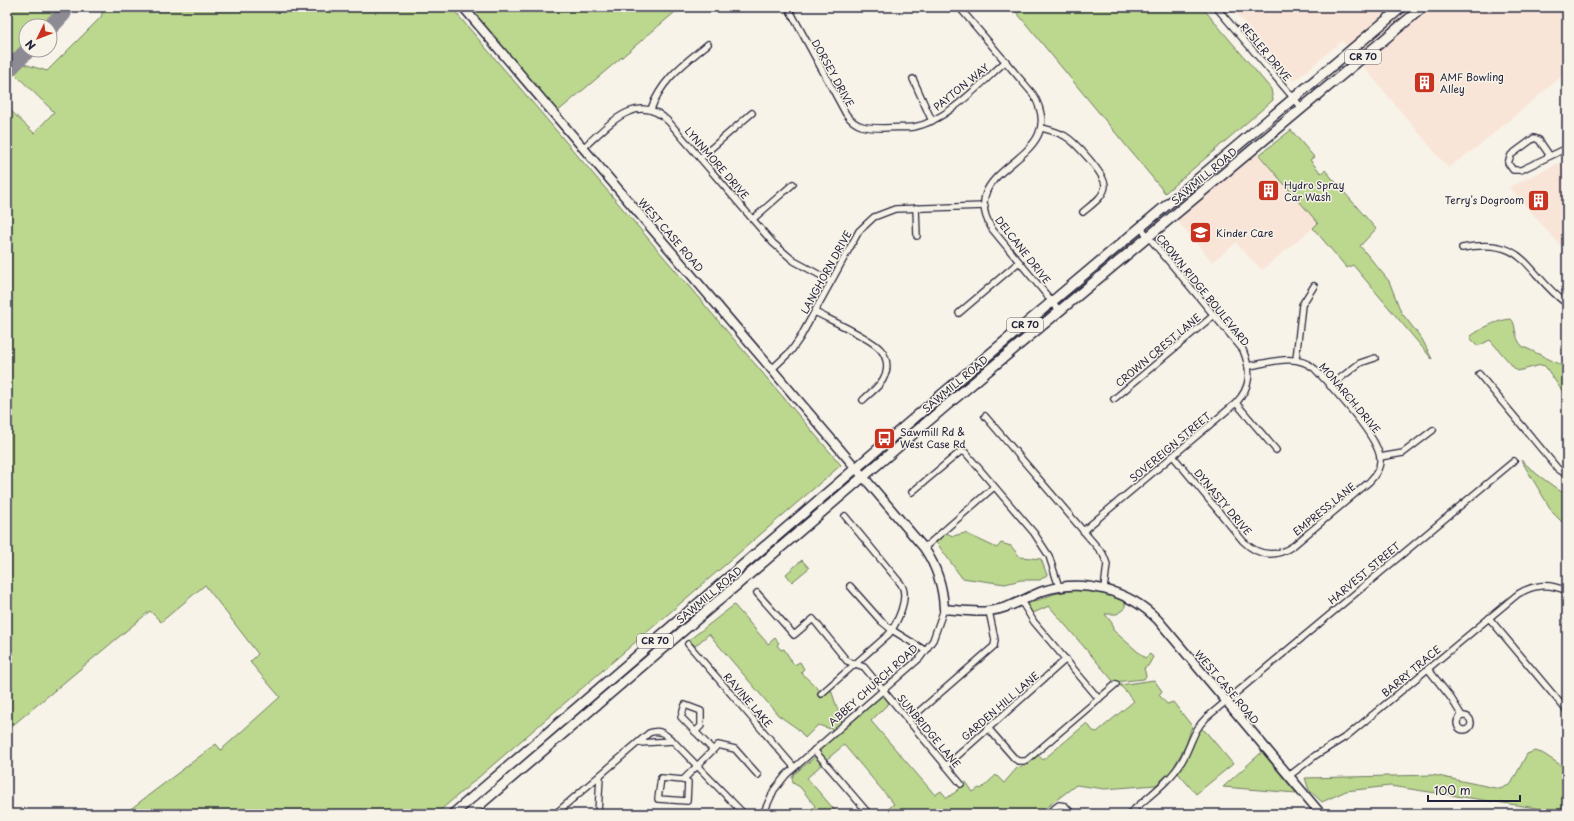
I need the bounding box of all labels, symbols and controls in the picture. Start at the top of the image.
north arrow [18,18,58,58]
street label: RESLER DRIVE [1237,19,1295,84]
text: N [21,36,40,54]
street label: DORSEY DRIVE [809,36,858,109]
road number: CR 70 [1345,50,1381,64]
street label: PAYTON WAY [930,59,992,114]
place label: AMF Bowling Alley [1440,69,1504,96]
building icon: AMF Bowling Alley [1411,70,1437,96]
street label: LYNNMORE DRIVE [682,123,753,202]
street label: SAWMILL ROAD [1167,144,1240,208]
place label: Hydro Spray Car Wash [1284,177,1345,204]
building icon: Hydro Spray Car Wash [1256,178,1282,204]
building icon: Terry's Dogroom [1526,187,1552,213]
place label: Terry's Dogroom [1445,192,1524,207]
street label: WEST CASE ROAD [635,195,708,275]
street label: DELCANE DRIVE [992,213,1055,287]
school or university icon: Kinder Care [1188,220,1214,246]
place label: Kinder Care [1216,225,1273,240]
street label: LANGHORN DRIVE [796,227,855,316]
street label: CROWN RIDGE BOULEVARD [1153,230,1254,349]
street label: CROWN CREST LANE [1112,309,1204,390]
road number: CR 70 [1007,318,1043,332]
street label: SAWMILL ROAD [918,352,991,416]
street label: MONARCH DRIVE [1316,359,1385,436]
street label: SOVEREIGN STREET [1126,408,1214,485]
place label: Sawmill Rd & West Case Rd [900,424,966,451]
bus stop icon: Sawmill Rd & West Case Rd [871,425,897,451]
street label: DYNASTY DRIVE [1191,465,1256,538]
street label: EMPRESS LANE [1289,479,1358,539]
street label: HARVEST STREET [1324,538,1403,607]
street label: SAWMILL ROAD [672,563,745,627]
road number: CR 70 [637,634,673,648]
street label: ABBEY CHURCH ROAD [825,640,921,729]
street label: BARRY TRACE [1378,641,1444,700]
street label: WEST CASE ROAD [1192,646,1263,727]
street label: GARDEN HILL LANE [958,668,1042,744]
street label: RAVINE LAKE [720,669,776,730]
street label: SUNBRIDGE LANE [894,691,965,771]
scale bar [1428,777,1520,803]
text: 100 m [1434,781,1471,799]

